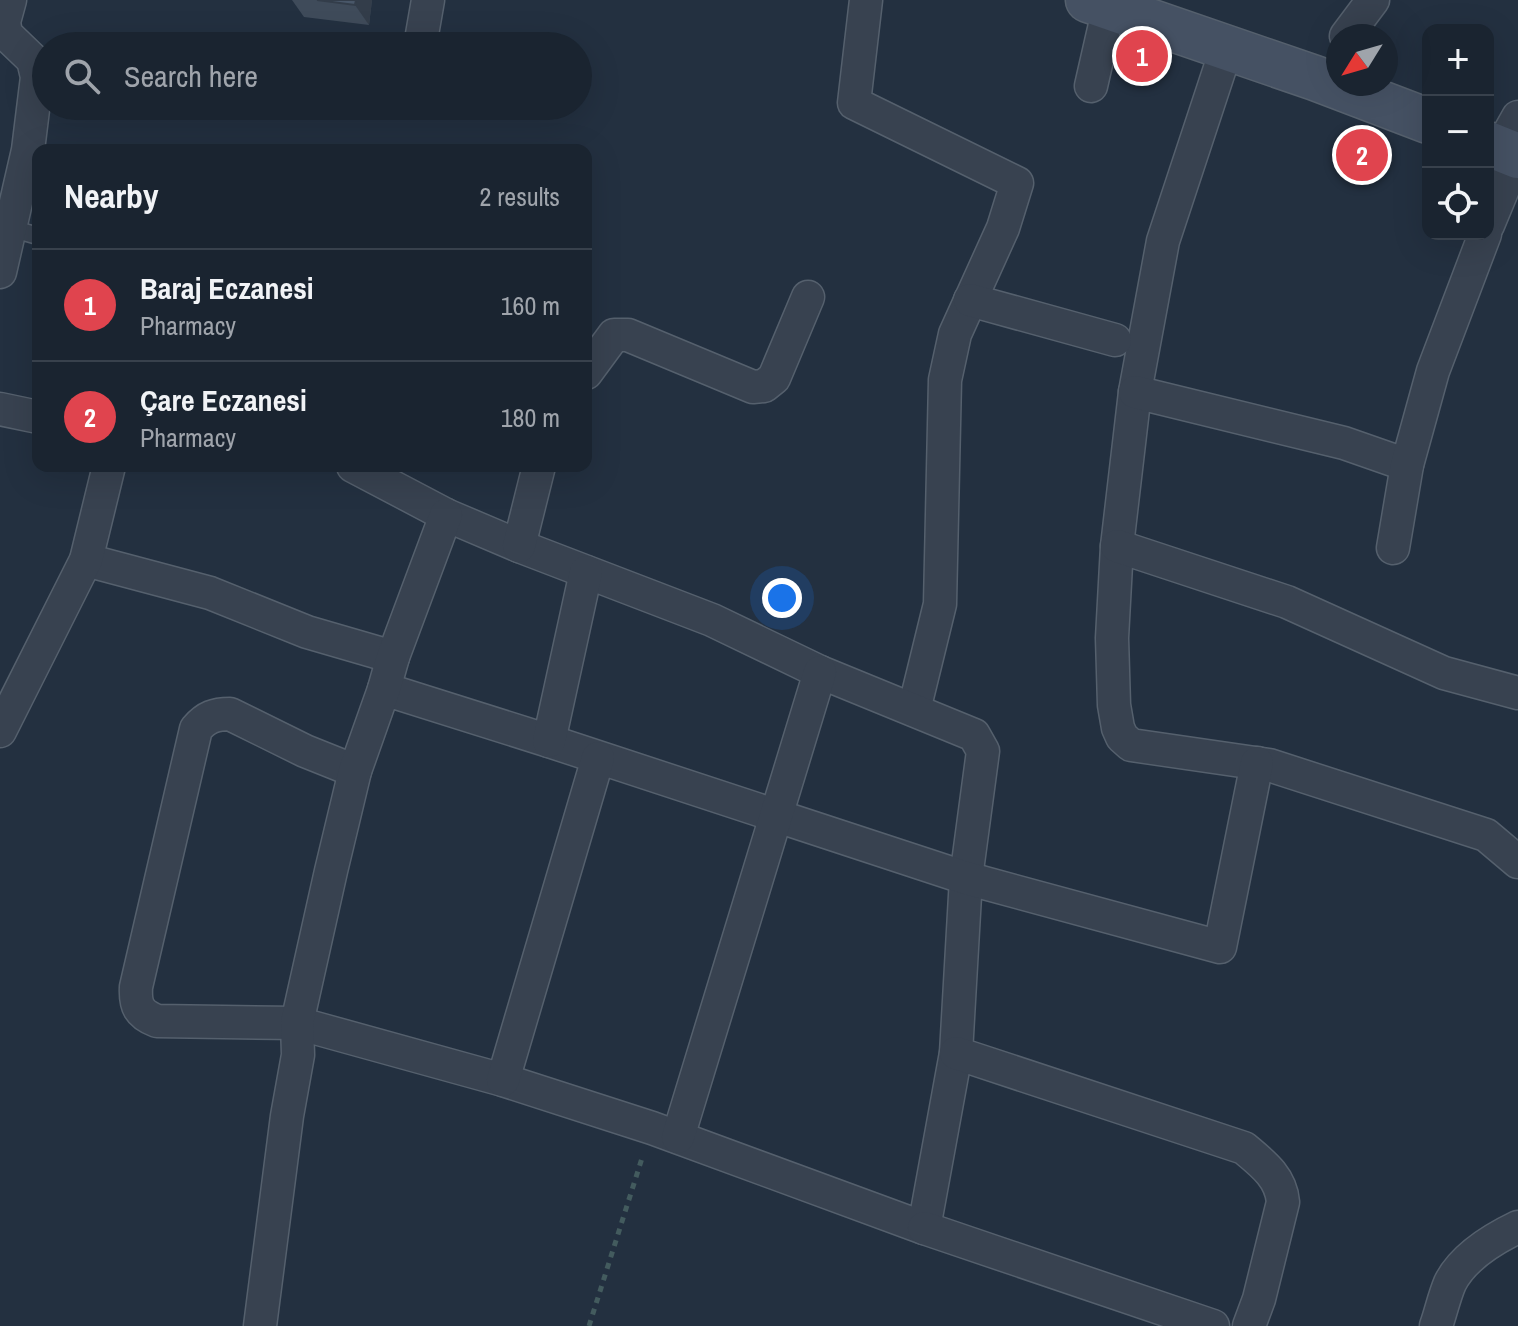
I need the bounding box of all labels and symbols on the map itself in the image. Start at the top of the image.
north arrow [1326,24,1398,96]
pin: 1 [1116,26,1168,86]
pin: 2 [1336,125,1388,185]
your location [762,578,802,618]

